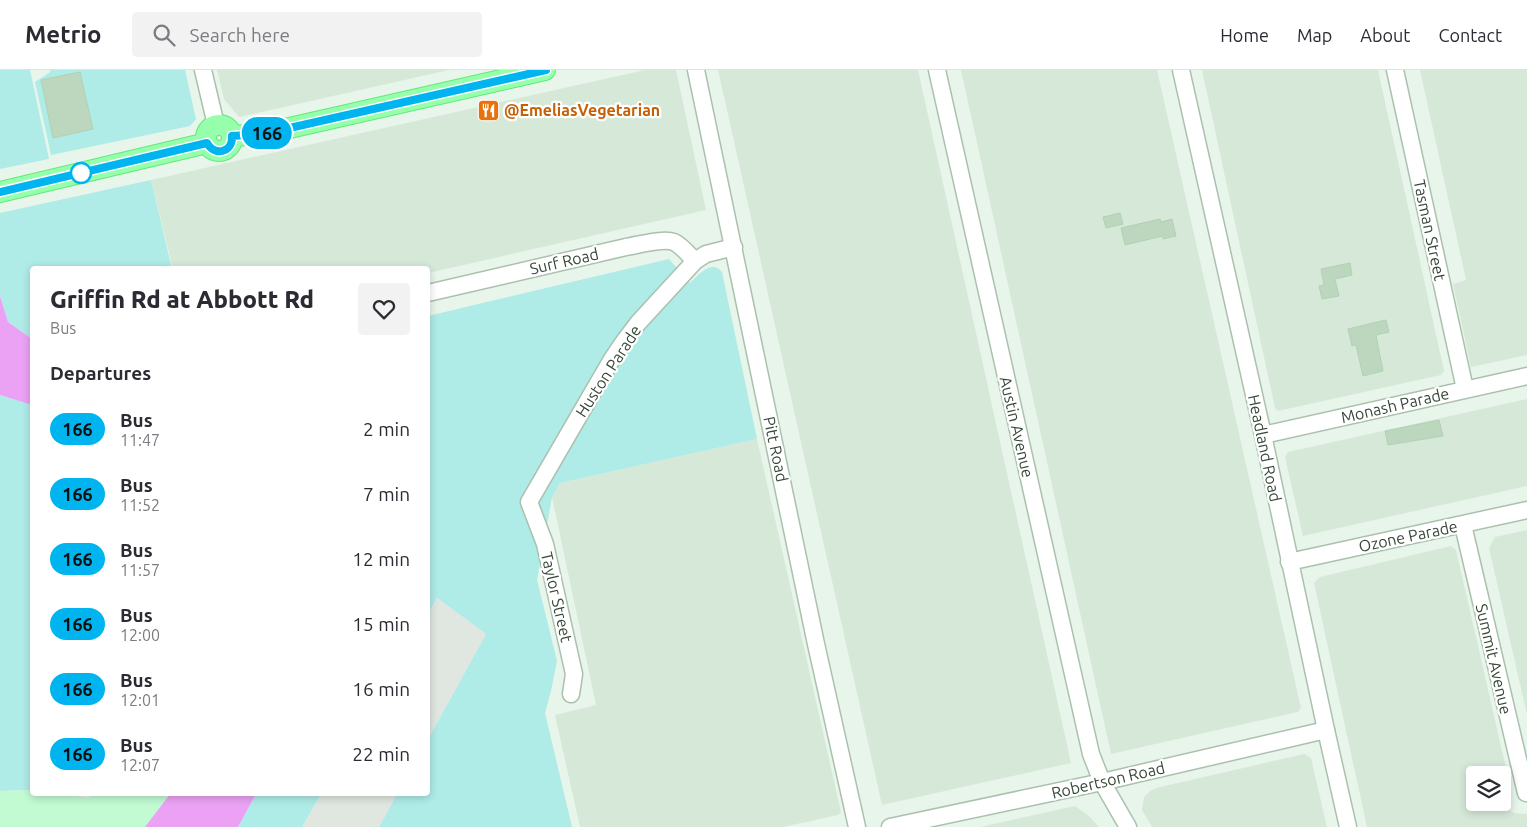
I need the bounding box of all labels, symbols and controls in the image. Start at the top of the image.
search box [132,12,482,57]
text: Metrio [25,21,102,48]
icon: search [150,21,178,49]
text: Search here [190,24,290,46]
text: Home [1220,25,1269,45]
text: Map [1297,25,1332,45]
text: About [1360,25,1410,45]
text: Contact [1438,25,1502,45]
restaurant icon: @EmeliasVegetarian [476,98,500,122]
place label: @EmeliasVegetarian [504,101,660,119]
line badge: 166 [238,117,296,149]
text: 166 [252,123,282,143]
unlabelled marker [70,162,92,184]
street label: Tasman Street [1410,178,1450,283]
street label: Surf Road [528,244,600,278]
button: heart [358,283,410,335]
text: Griffin Rd at Abbott Rd [50,286,314,313]
text: Bus [50,319,76,337]
street label: Huston Parade [572,322,644,420]
text: Departures [50,362,151,384]
street label: Austin Avenue [997,375,1037,479]
street label: Monash Parade [1339,384,1451,426]
street label: Headland Road [1245,393,1285,503]
text: Bus [120,409,153,431]
street label: Pitt Road [760,415,792,483]
text: 2 min [363,418,410,440]
text: 166 [62,419,93,439]
text: 11:47 [120,431,160,449]
text: Bus [120,474,153,496]
text: 7 min [363,483,410,505]
text: 166 [62,484,93,504]
text: 11:52 [120,496,160,514]
street label: Ozone Parade [1357,517,1459,555]
text: Bus [120,539,153,561]
text: 12 min [352,548,410,570]
text: 166 [62,549,93,569]
street label: Taylor Street [538,550,576,645]
text: 11:57 [120,561,160,579]
street label: Summit Avenue [1473,602,1515,716]
text: Bus [120,604,153,626]
text: 15 min [352,613,410,635]
text: 166 [62,614,93,634]
text: 12:00 [120,626,160,644]
text: Bus [120,669,153,691]
text: 16 min [352,678,410,700]
text: 166 [62,679,93,699]
text: 12:01 [120,691,160,709]
text: Bus [120,734,153,756]
text: 22 min [352,743,410,765]
text: 166 [62,744,93,764]
text: 12:07 [120,756,160,774]
street label: Robertson Road [1050,758,1166,802]
map controls [1466,766,1511,811]
button: layers [1466,766,1511,811]

